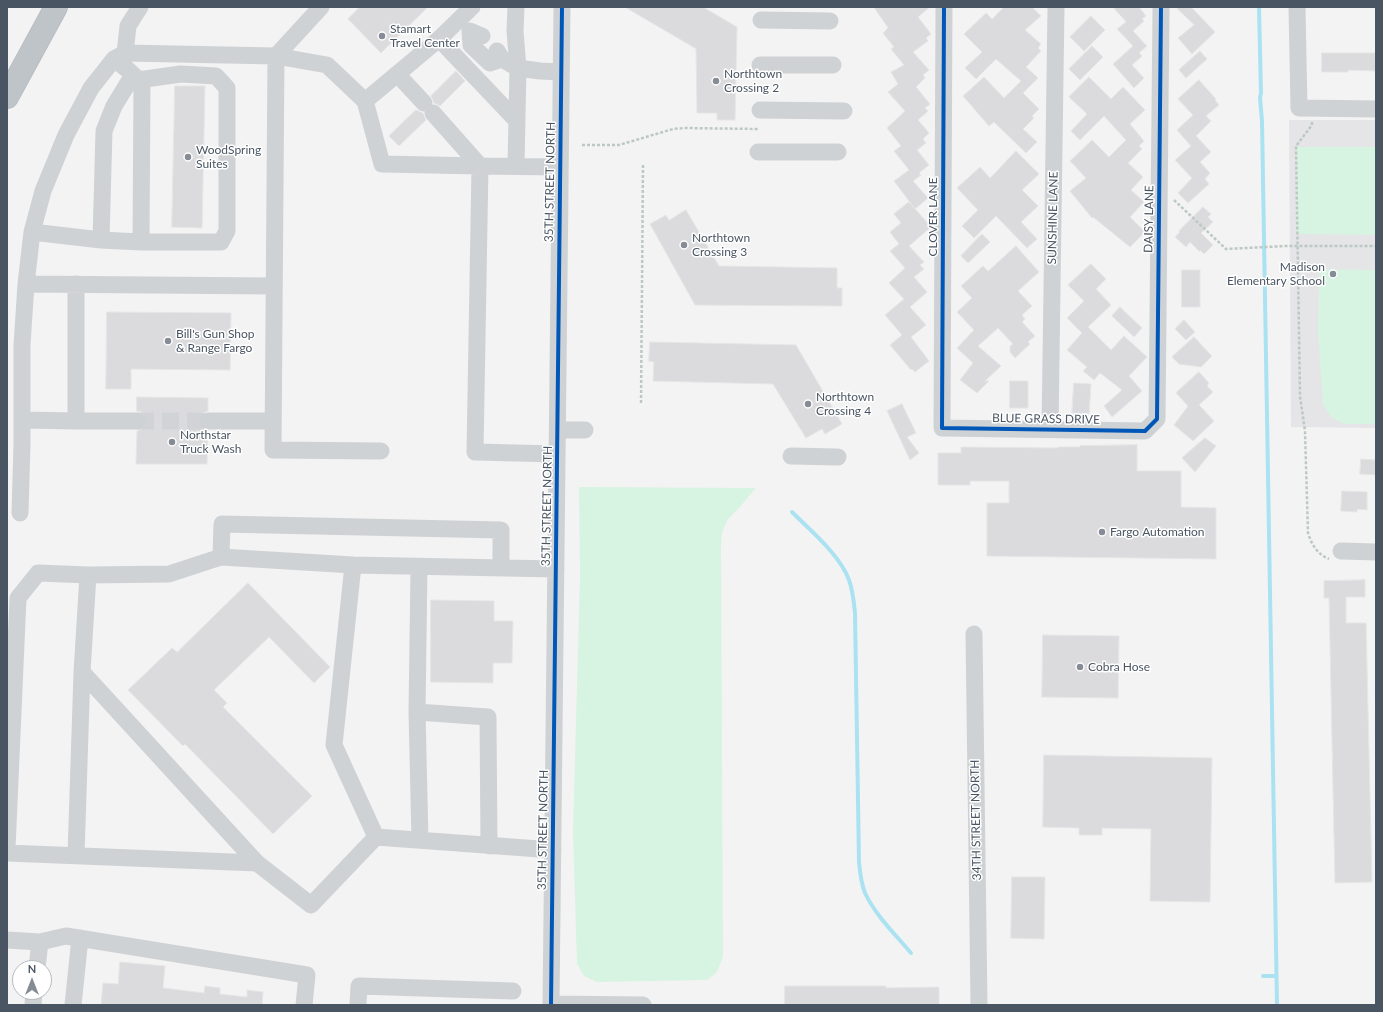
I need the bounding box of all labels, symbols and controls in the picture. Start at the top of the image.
place label: Stamart Travel Center [390,22,460,50]
marker: Stamart Travel Center [377,31,387,41]
place label: Northtown Crossing 2 [724,67,782,95]
marker: Northtown Crossing 2 [711,76,721,86]
street label: 35TH STREET NORTH [542,122,558,242]
place label: WoodSpring Suites [196,143,261,171]
marker: WoodSpring Suites [183,152,193,162]
street label: SUNSHINE LANE [1045,171,1061,265]
street label: CLOVER LANE [926,177,940,257]
street label: DAISY LANE [1141,185,1157,253]
place label: Northtown Crossing 3 [692,231,750,259]
marker: Northtown Crossing 3 [679,240,689,250]
place label: Madison Elementary School [1227,260,1325,288]
marker: Madison Elementary School [1328,269,1338,279]
place label: Bill's Gun Shop & Range Fargo [176,327,255,355]
marker: Bill's Gun Shop & Range Fargo [163,336,173,346]
place label: Northtown Crossing 4 [816,390,874,418]
marker: Northtown Crossing 4 [803,399,813,409]
street label: BLUE GRASS DRIVE [992,411,1100,427]
place label: Northstar Truck Wash [180,428,241,456]
marker: Northstar Truck Wash [167,437,177,447]
street label: 35TH STREET NORTH [539,446,555,566]
place label: Fargo Automation [1110,525,1205,539]
marker: Fargo Automation [1097,527,1107,537]
place label: Cobra Hose [1088,660,1150,674]
marker: Cobra Hose [1075,662,1085,672]
street label: 34TH STREET NORTH [968,760,984,880]
street label: 35TH STREET NORTH [535,770,551,890]
north arrow [12,960,52,1000]
text: N [28,962,36,975]

